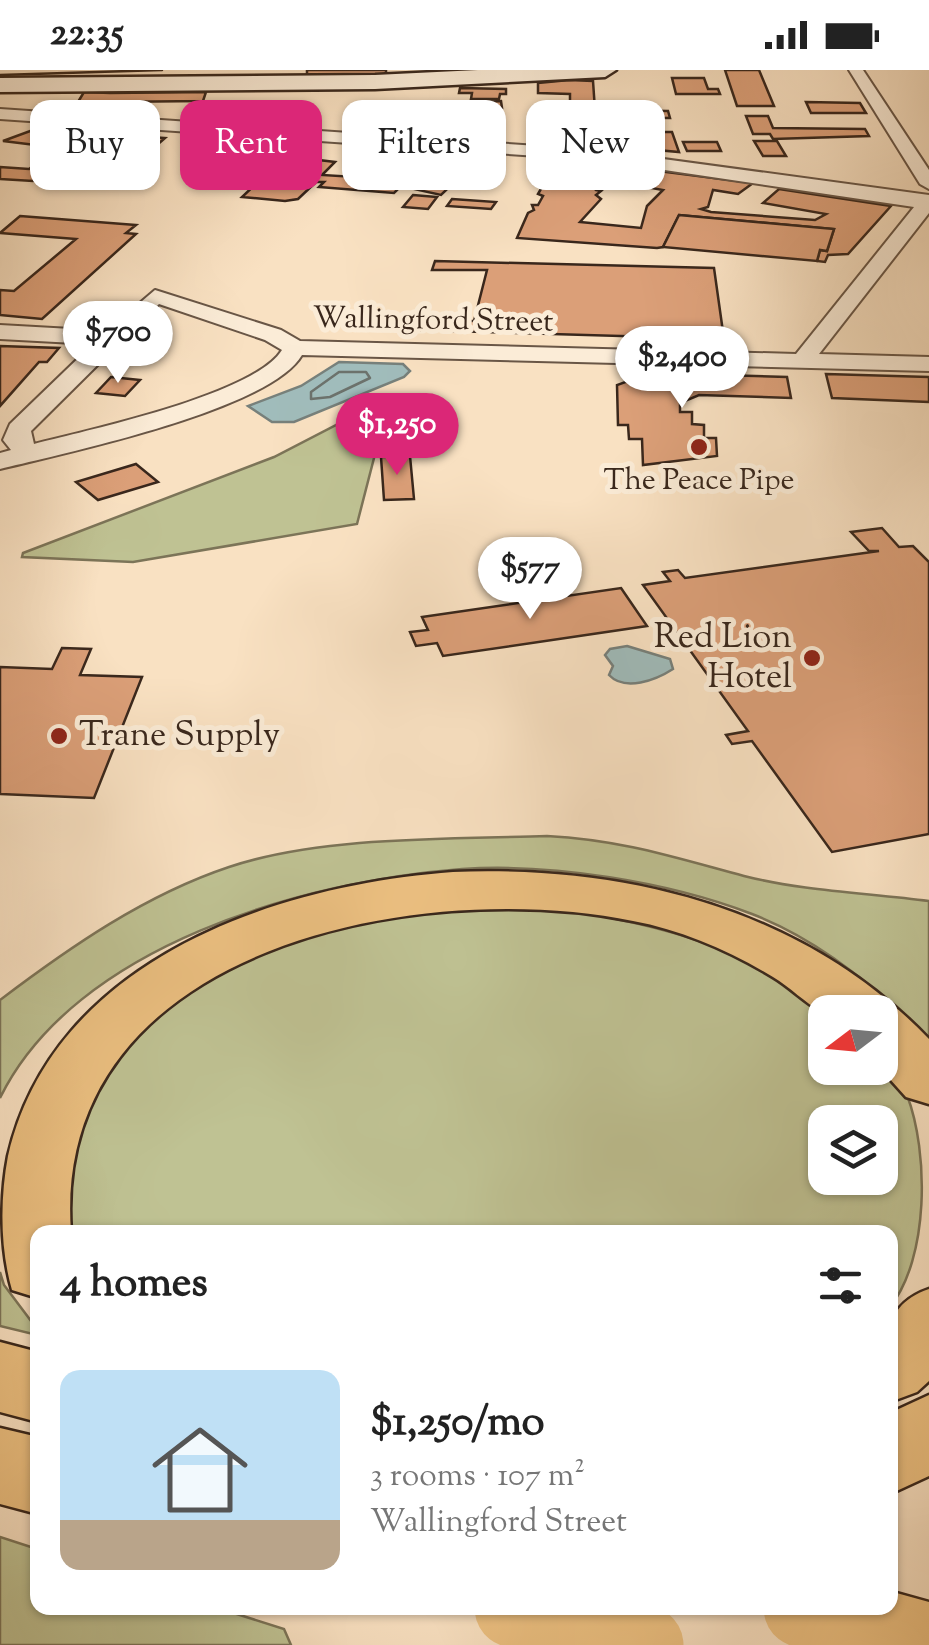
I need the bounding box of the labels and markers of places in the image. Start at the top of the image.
pin: $700 [59,301,177,386]
pin: $2,400 [601,326,763,411]
pin: $1,250 [316,393,478,478]
marker: The Peace Pipe [688,436,710,458]
place label: The Peace Pipe [603,460,795,503]
pin: $577 [471,537,589,622]
place label: Red Lion Hotel [654,613,792,704]
marker: Red Lion Hotel [801,647,823,669]
place label: Trane Supply [79,711,280,762]
marker: Trane Supply [48,725,70,747]

